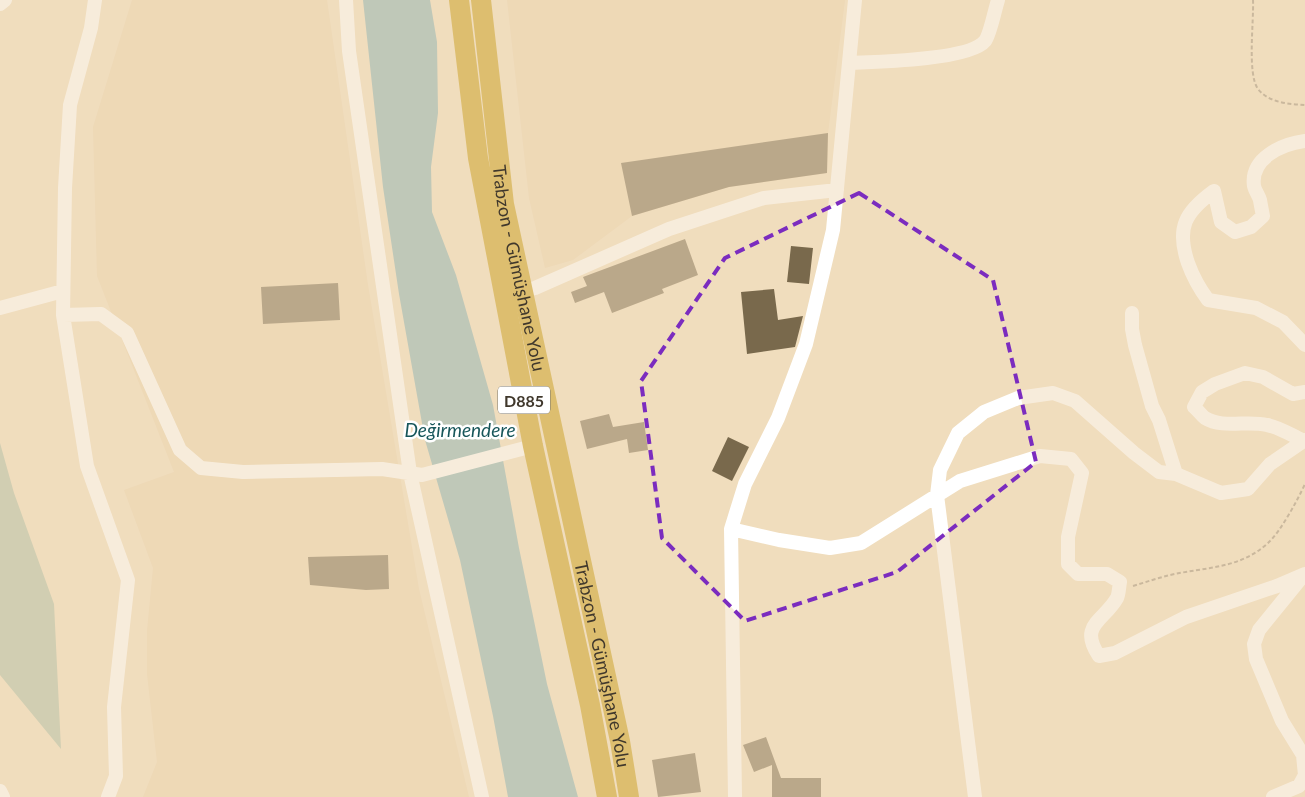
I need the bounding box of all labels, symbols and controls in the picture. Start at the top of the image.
street label: Trabzon - Gümüşhane Yolu [489,164,551,373]
road number: D885 [498,386,550,414]
water label: Değirmendere [404,418,516,441]
street label: Trabzon - Gümüşhane Yolu [570,559,635,769]

